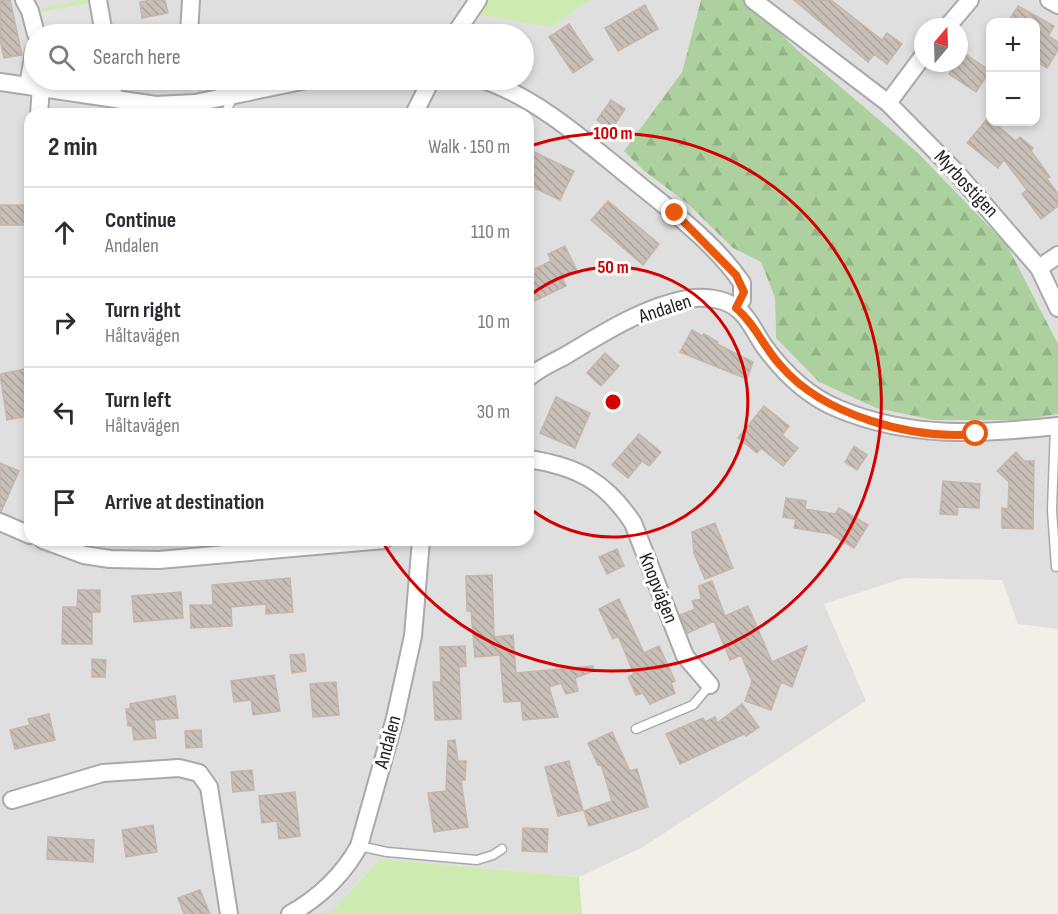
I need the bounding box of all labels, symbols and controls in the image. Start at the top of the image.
north arrow [914,18,968,72]
map controls [986,18,1040,126]
button: + [986,18,1040,72]
search box [24,24,534,90]
icon: search [45,41,78,74]
text: Search here [93,44,180,71]
button: − [986,72,1040,126]
text: 100 m [594,123,633,144]
text: 2 min [48,132,98,163]
text: Walk · 150 m [428,135,510,159]
street label: Myrbostigen [929,145,1003,223]
route end [661,199,687,225]
text: Continue [105,207,176,234]
icon: ahead [48,216,81,249]
text: 110 m [471,220,510,244]
text: Andalen [105,234,159,258]
text: 50 m [597,257,629,278]
street label: Andalen [635,289,694,329]
text: Turn right [105,297,181,324]
icon: right [48,306,81,339]
text: 10 m [478,310,510,334]
text: Håltavägen [105,324,180,348]
text: Turn left [105,387,171,414]
centre of rings [603,392,623,412]
icon: left [48,396,81,429]
text: 30 m [477,400,510,424]
text: Håltavägen [105,414,180,438]
route start [962,420,988,446]
icon: arrive [48,486,81,519]
text: Arrive at destination [105,489,264,516]
street label: Knopvägen [633,549,683,627]
street label: Andalen [369,713,407,772]

